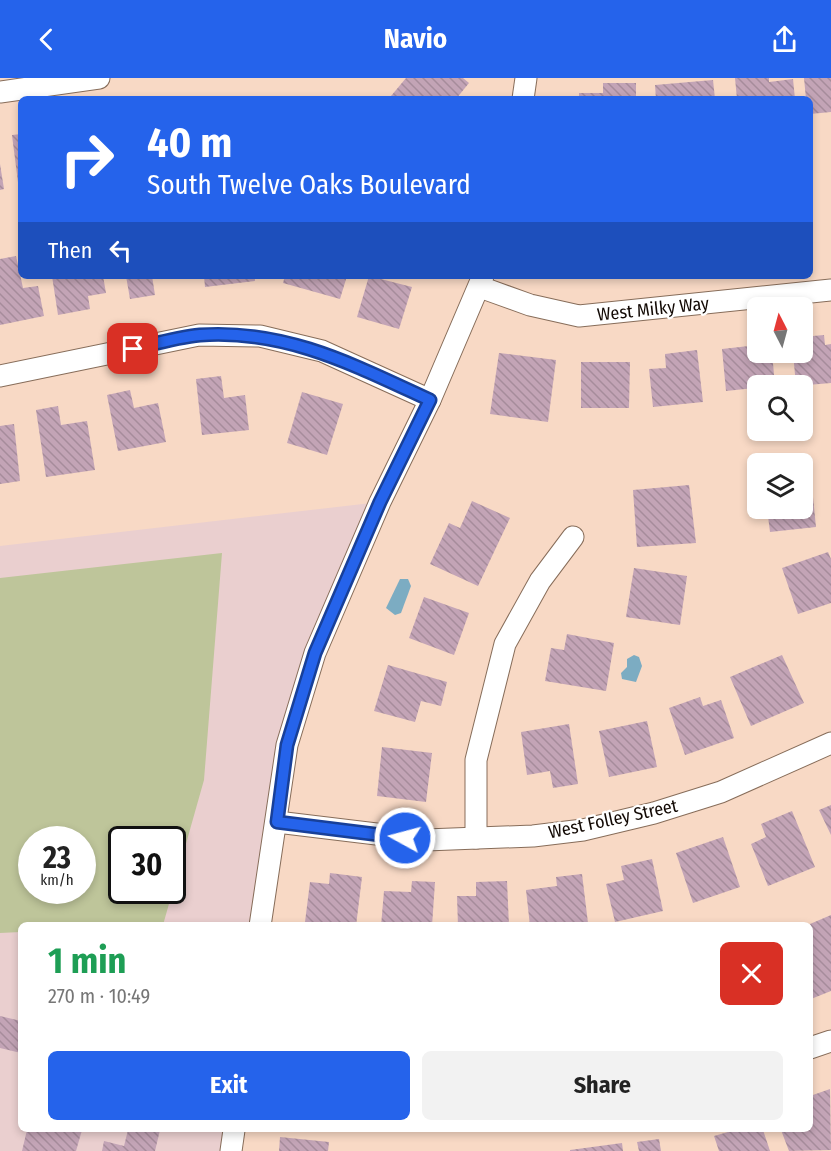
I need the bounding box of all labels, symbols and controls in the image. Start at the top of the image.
icon: back [30,23,63,56]
text: Navio [384,23,447,55]
icon: share [768,23,801,56]
text: 40 m [147,118,232,168]
icon: right [48,120,126,198]
text: South Twelve Oaks Boulevard [147,169,471,201]
icon: left [104,234,137,267]
text: Then [48,237,92,264]
street label: West Milky Way [596,292,710,326]
north arrow [747,297,813,363]
map controls [747,297,813,519]
pin [107,323,158,374]
icon: arrive [116,332,149,365]
button: search [747,375,813,441]
button: layers [747,453,813,519]
street label: West Folley Street [546,795,680,843]
position arrow [373,806,437,870]
speed limit sign: 30 [108,826,186,904]
text: 23 [43,840,71,876]
text: km/h [40,871,74,889]
text: 1 min [48,939,126,983]
button: close [720,942,783,1005]
text: 270 m · 10:49 [48,984,150,1008]
button: Exit [48,1051,410,1120]
button: Share [422,1051,783,1120]

